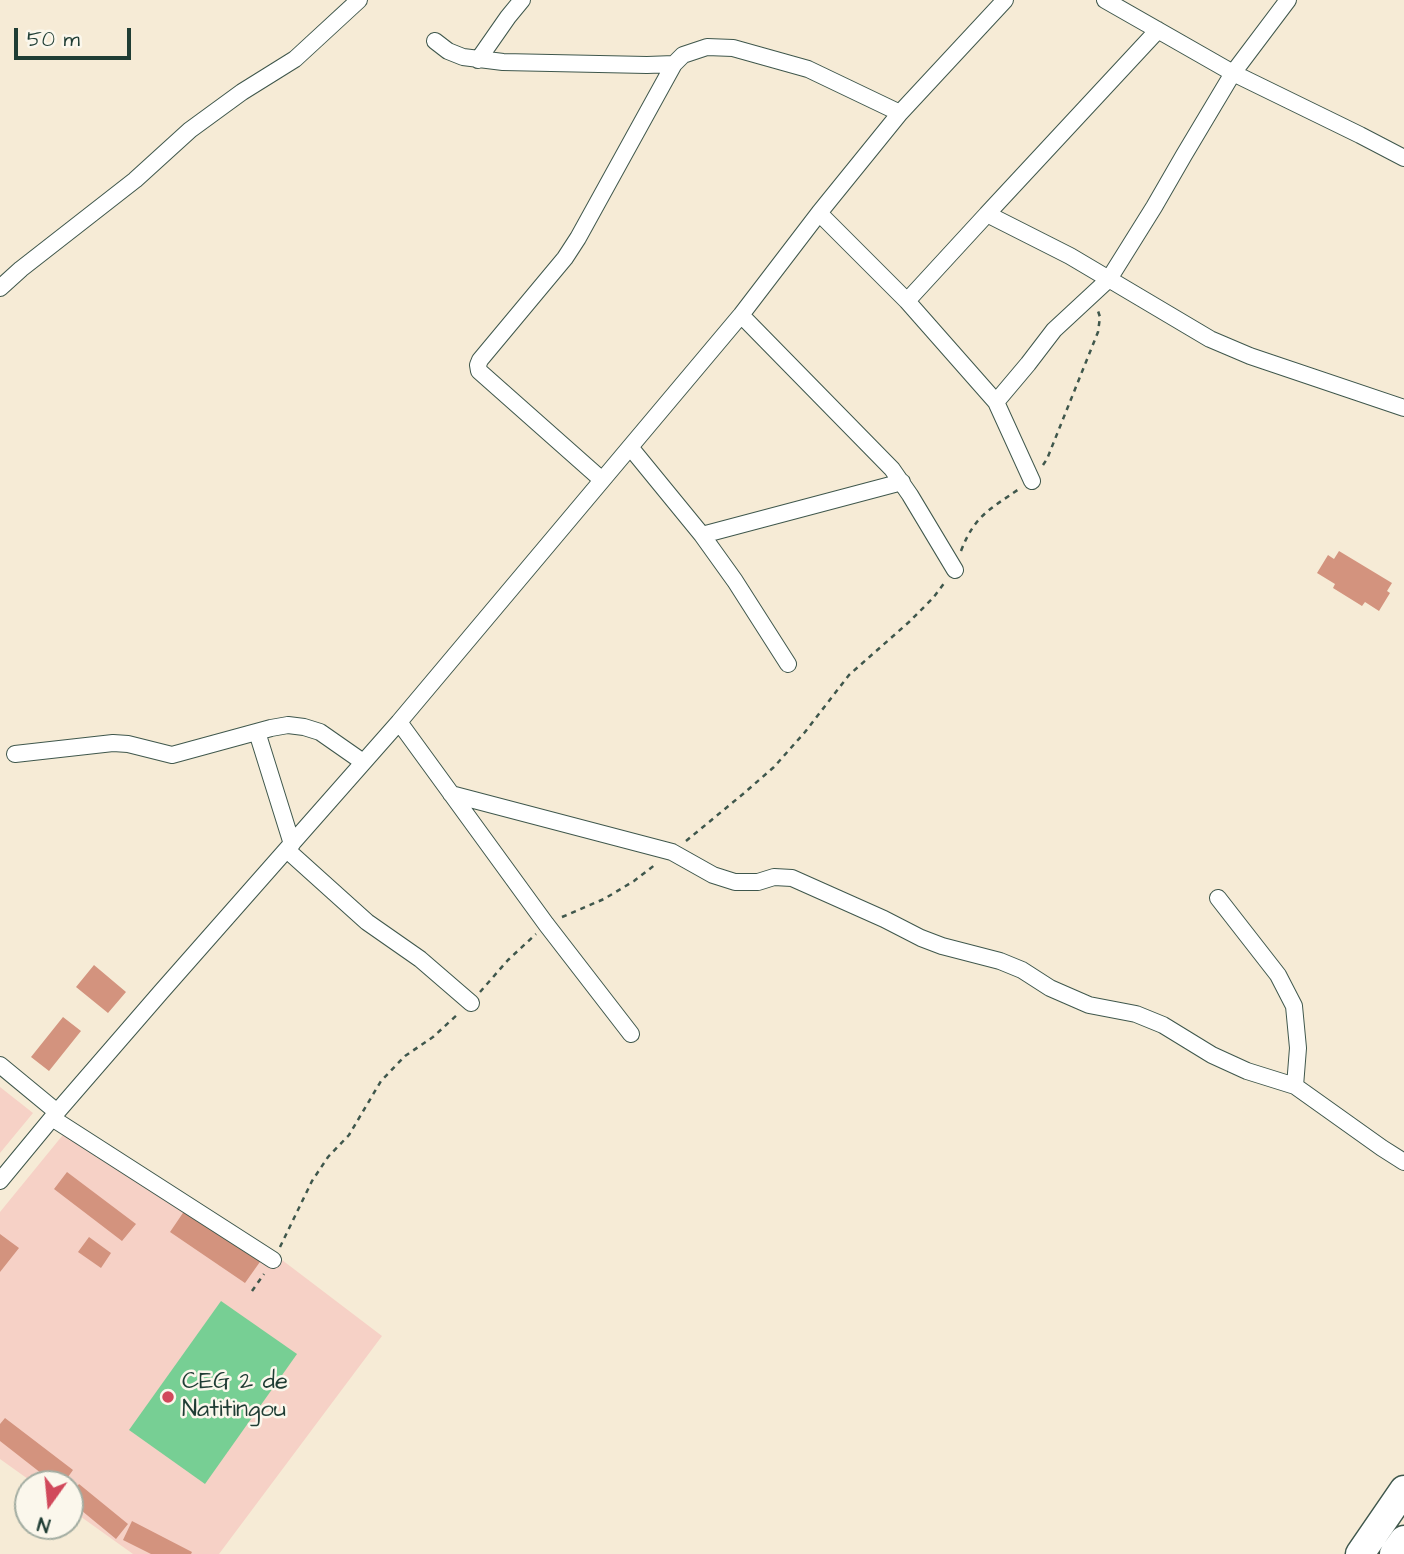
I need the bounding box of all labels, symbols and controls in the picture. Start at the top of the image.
scale bar [18,14,135,58]
text: 50 m [27,25,80,54]
place label: CEG 2 de Natitingou [182,1369,288,1425]
marker: CEG 2 de Natitingou [160,1389,176,1405]
north arrow [14,1470,84,1540]
text: N [35,1509,53,1538]

